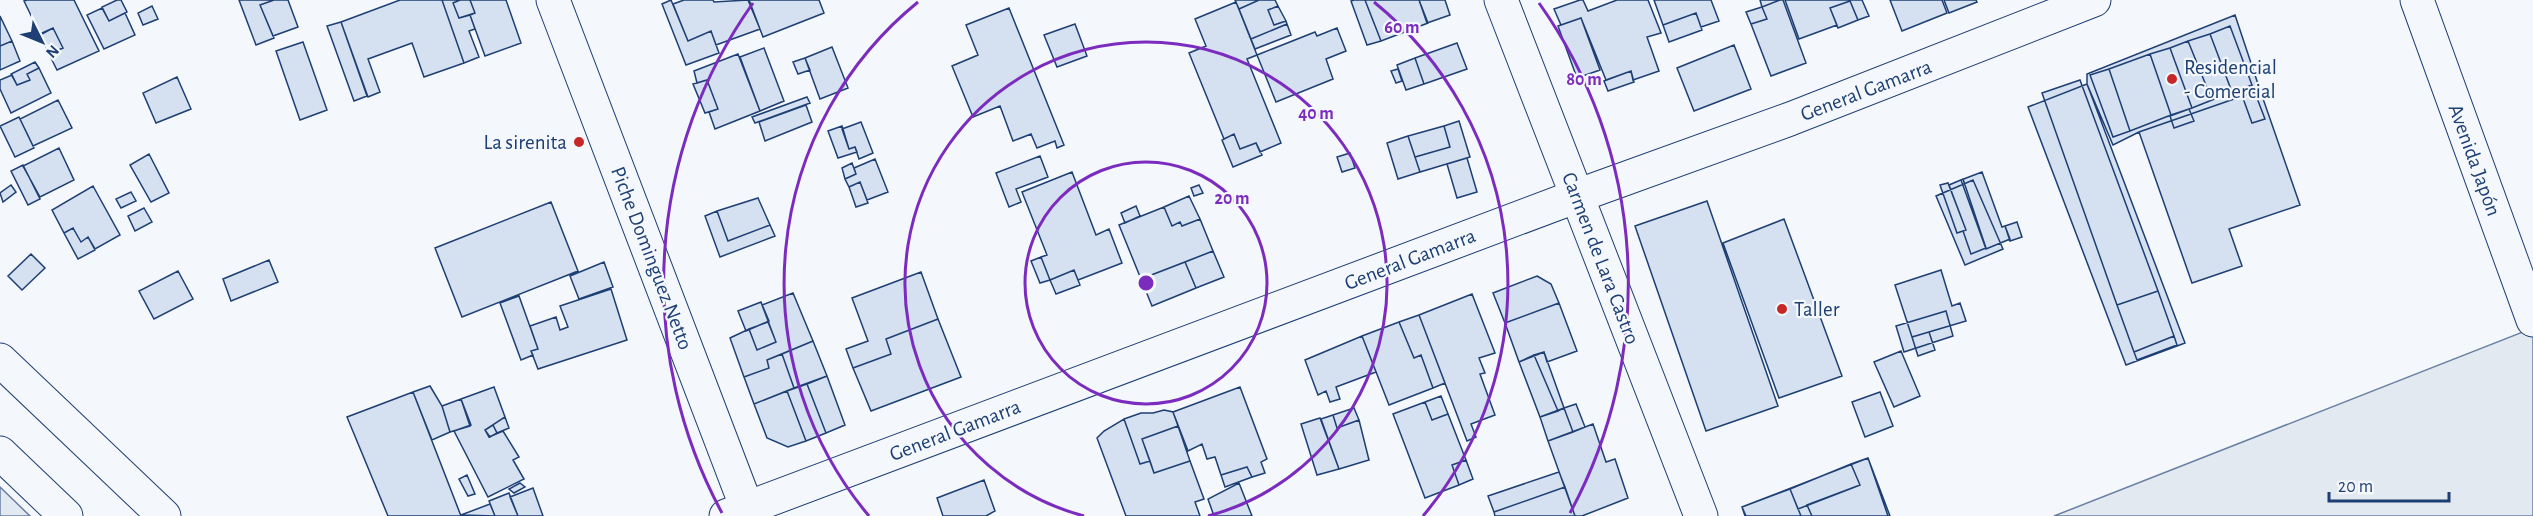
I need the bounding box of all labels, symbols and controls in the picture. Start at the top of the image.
north arrow [12,12,72,72]
text: 60 m [1384,19,1420,37]
text: N [43,42,62,61]
street label: General Gamarra [1798,56,1935,125]
place label: Residencial - Comercial [2184,57,2277,102]
text: 80 m [1566,71,1602,89]
marker: Residencial - Comercial [2165,72,2179,86]
street label: Avenida Japón [2445,101,2504,219]
text: 40 m [1298,105,1334,123]
place label: La sirenita [483,132,567,153]
marker: La sirenita [572,135,586,149]
street label: Piche Dominguez Netto [607,164,696,353]
street label: Carmen de Lara Castro [1558,169,1643,347]
text: 20 m [1214,190,1250,208]
street label: General Gamarra [1342,225,1479,294]
centre of rings [1136,273,1156,293]
place label: Taller [1794,299,1840,320]
marker: Taller [1775,302,1789,316]
street label: General Gamarra [887,396,1024,465]
scale bar [2329,465,2449,503]
text: 20 m [2338,478,2373,496]

